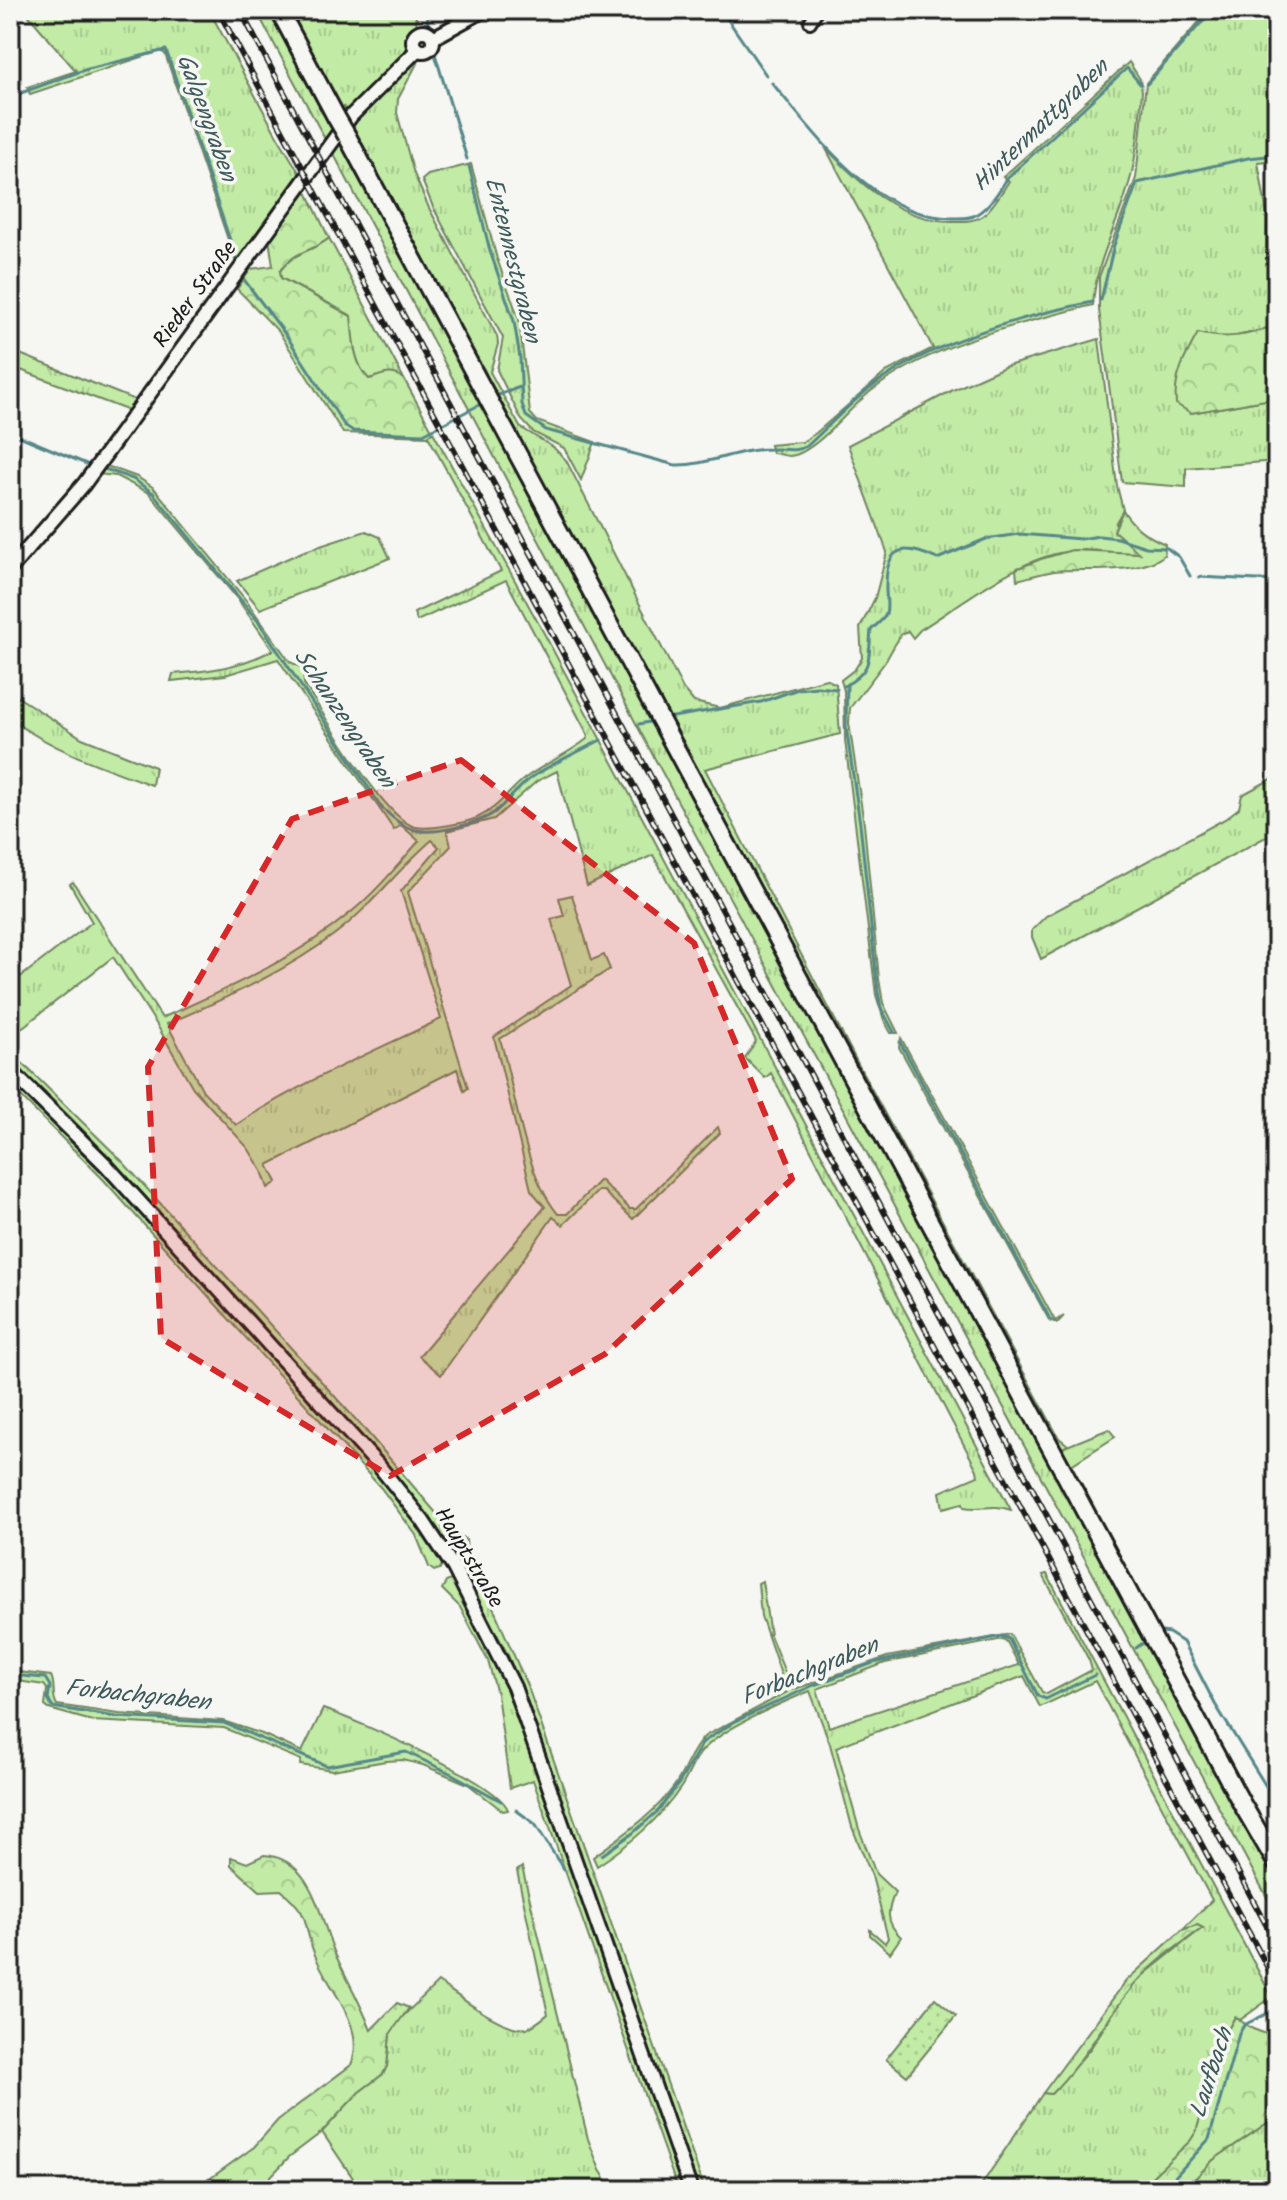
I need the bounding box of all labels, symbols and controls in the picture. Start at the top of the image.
water label: Hintermattgraben [963,48,1120,202]
water label: Galgengraben [165,49,248,190]
water label: Entennestgraben [473,173,552,349]
street label: Rieder Straße [145,234,247,356]
water label: Schanzengraben [283,641,406,799]
street label: Hauptstraße [424,1501,512,1615]
water label: Forbachgraben [735,1626,887,1717]
water label: Forbachgraben [64,1669,215,1723]
water label: Laufbach [1179,2021,1245,2123]

